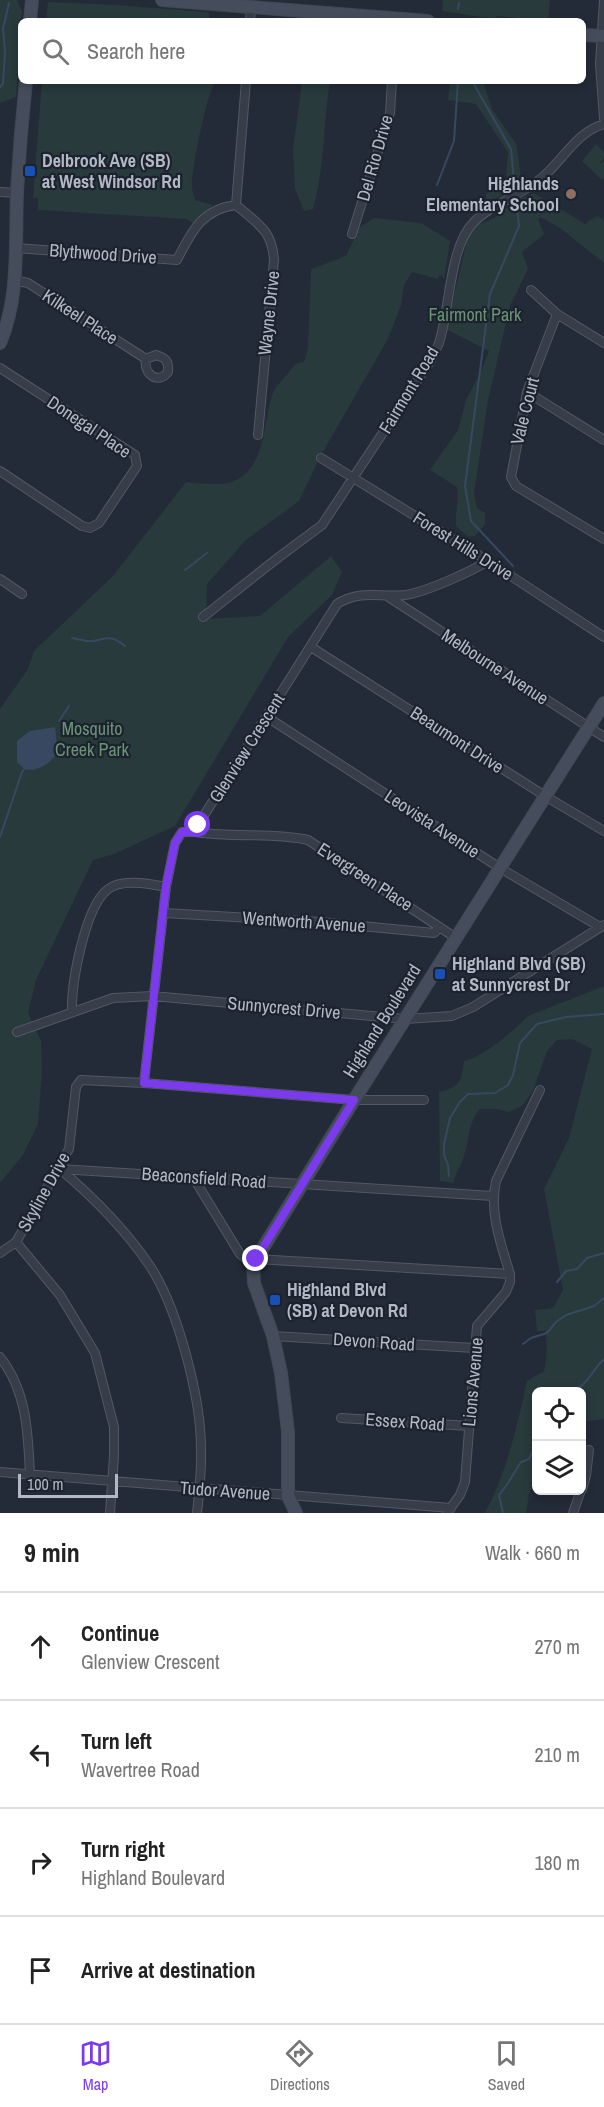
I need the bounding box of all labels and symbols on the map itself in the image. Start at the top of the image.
street label: Del Rio Drive [350,112,399,204]
place label: Delbrook Ave (SB) at West Windsor Rd [42,148,181,194]
marker: Delbrook Ave (SB) at West Windsor Rd [23,164,37,178]
place label: Highlands Elementary School [426,171,559,217]
marker: Highlands Elementary School [564,187,578,201]
street label: Blythwood Drive [49,237,158,270]
street label: Wayne Drive [252,269,285,356]
street label: Kilkeel Place [38,283,123,350]
park label: Fairmont Park [429,302,522,327]
street label: Fairmont Road [373,341,444,438]
street label: Vale Court [504,375,545,447]
street label: Donegal Place [42,389,136,464]
street label: Forest Hills Drive [409,505,518,586]
street label: Melbourne Avenue [437,623,554,711]
street label: Glenview Crescent [203,688,290,807]
street label: Beaumont Drive [406,700,509,779]
park label: Mosquito Creek Park [55,716,130,762]
street label: Leovista Avenue [380,783,485,864]
route start [184,811,210,837]
street label: Evergreen Place [313,836,418,917]
street label: Wentworth Avenue [242,905,366,938]
place label: Highland Blvd (SB) at Sunnycrest Dr [452,951,586,997]
street label: Highland Boulevard [337,959,427,1082]
marker: Highland Blvd (SB) at Sunnycrest Dr [433,967,447,981]
street label: Sunnycrest Drive [227,990,342,1025]
street label: Skyline Drive [11,1147,76,1236]
street label: Beaconsfield Road [141,1161,267,1194]
route end [242,1245,268,1271]
place label: Highland Blvd (SB) at Devon Rd [287,1277,408,1323]
marker: Highland Blvd (SB) at Devon Rd [268,1293,282,1307]
street label: Devon Road [332,1326,416,1357]
street label: Lions Avenue [456,1336,489,1427]
street label: Essex Road [364,1406,446,1437]
scale bar [18,1471,118,1498]
street label: Tudor Avenue [179,1475,271,1506]

